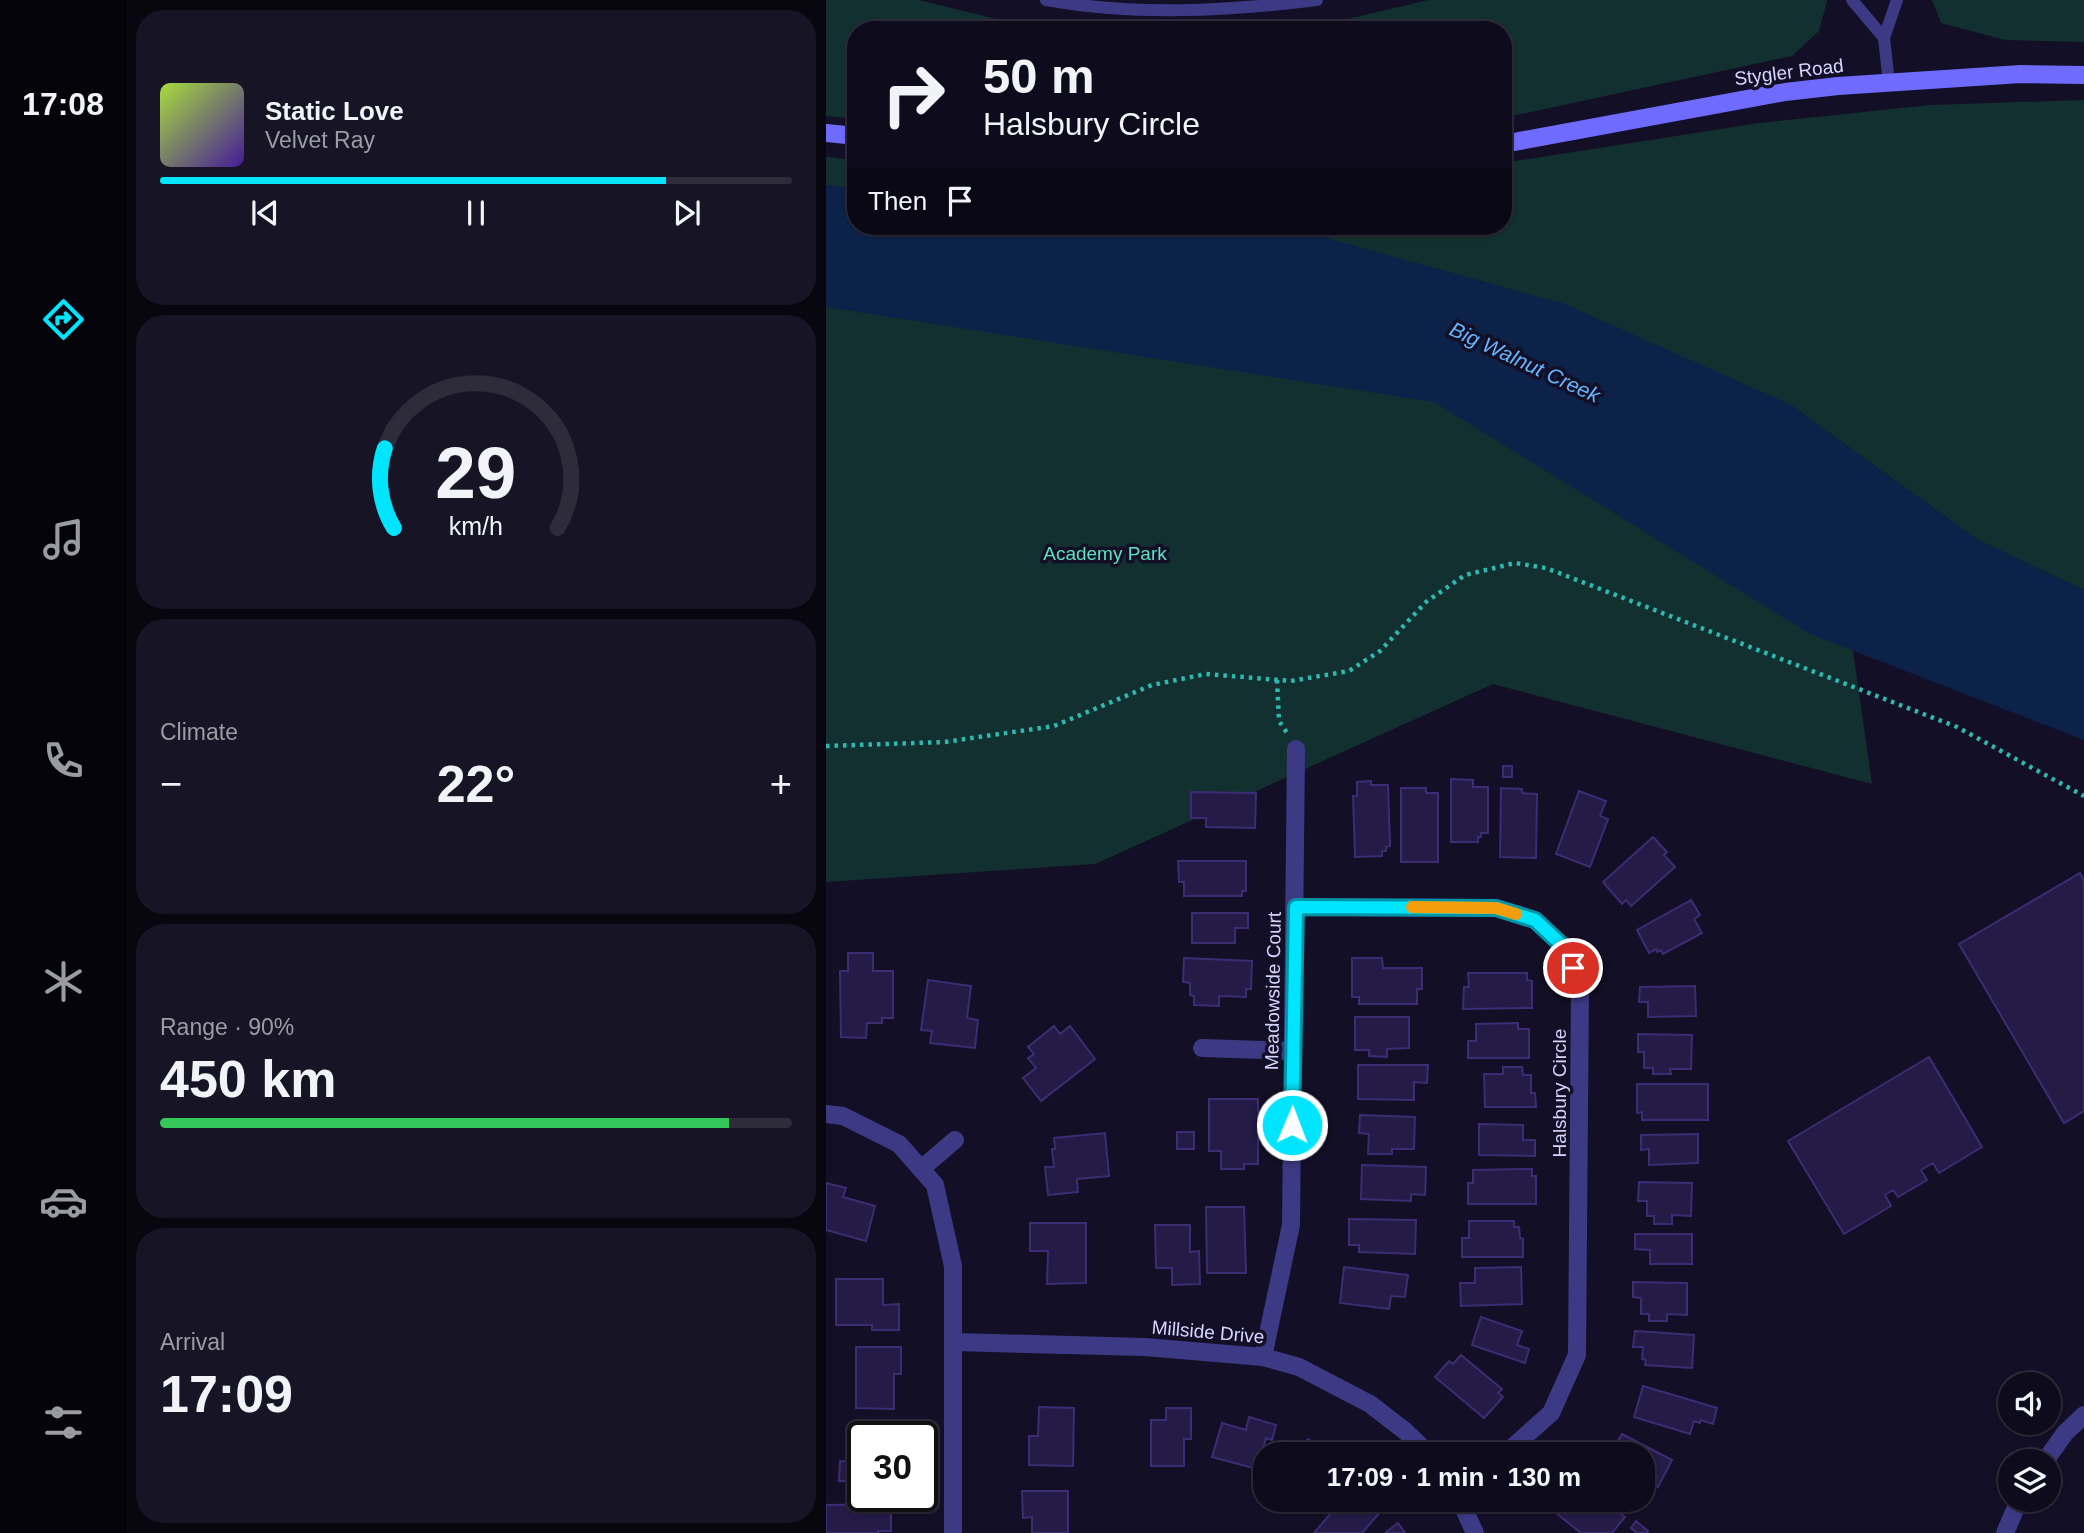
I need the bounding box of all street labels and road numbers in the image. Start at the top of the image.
street label: Stygler Road [1733,55,1845,89]
street label: Meadowside Court [1261,911,1285,1070]
street label: Halsbury Circle [1549,1029,1570,1157]
street label: Millside Drive [1151,1317,1265,1347]

